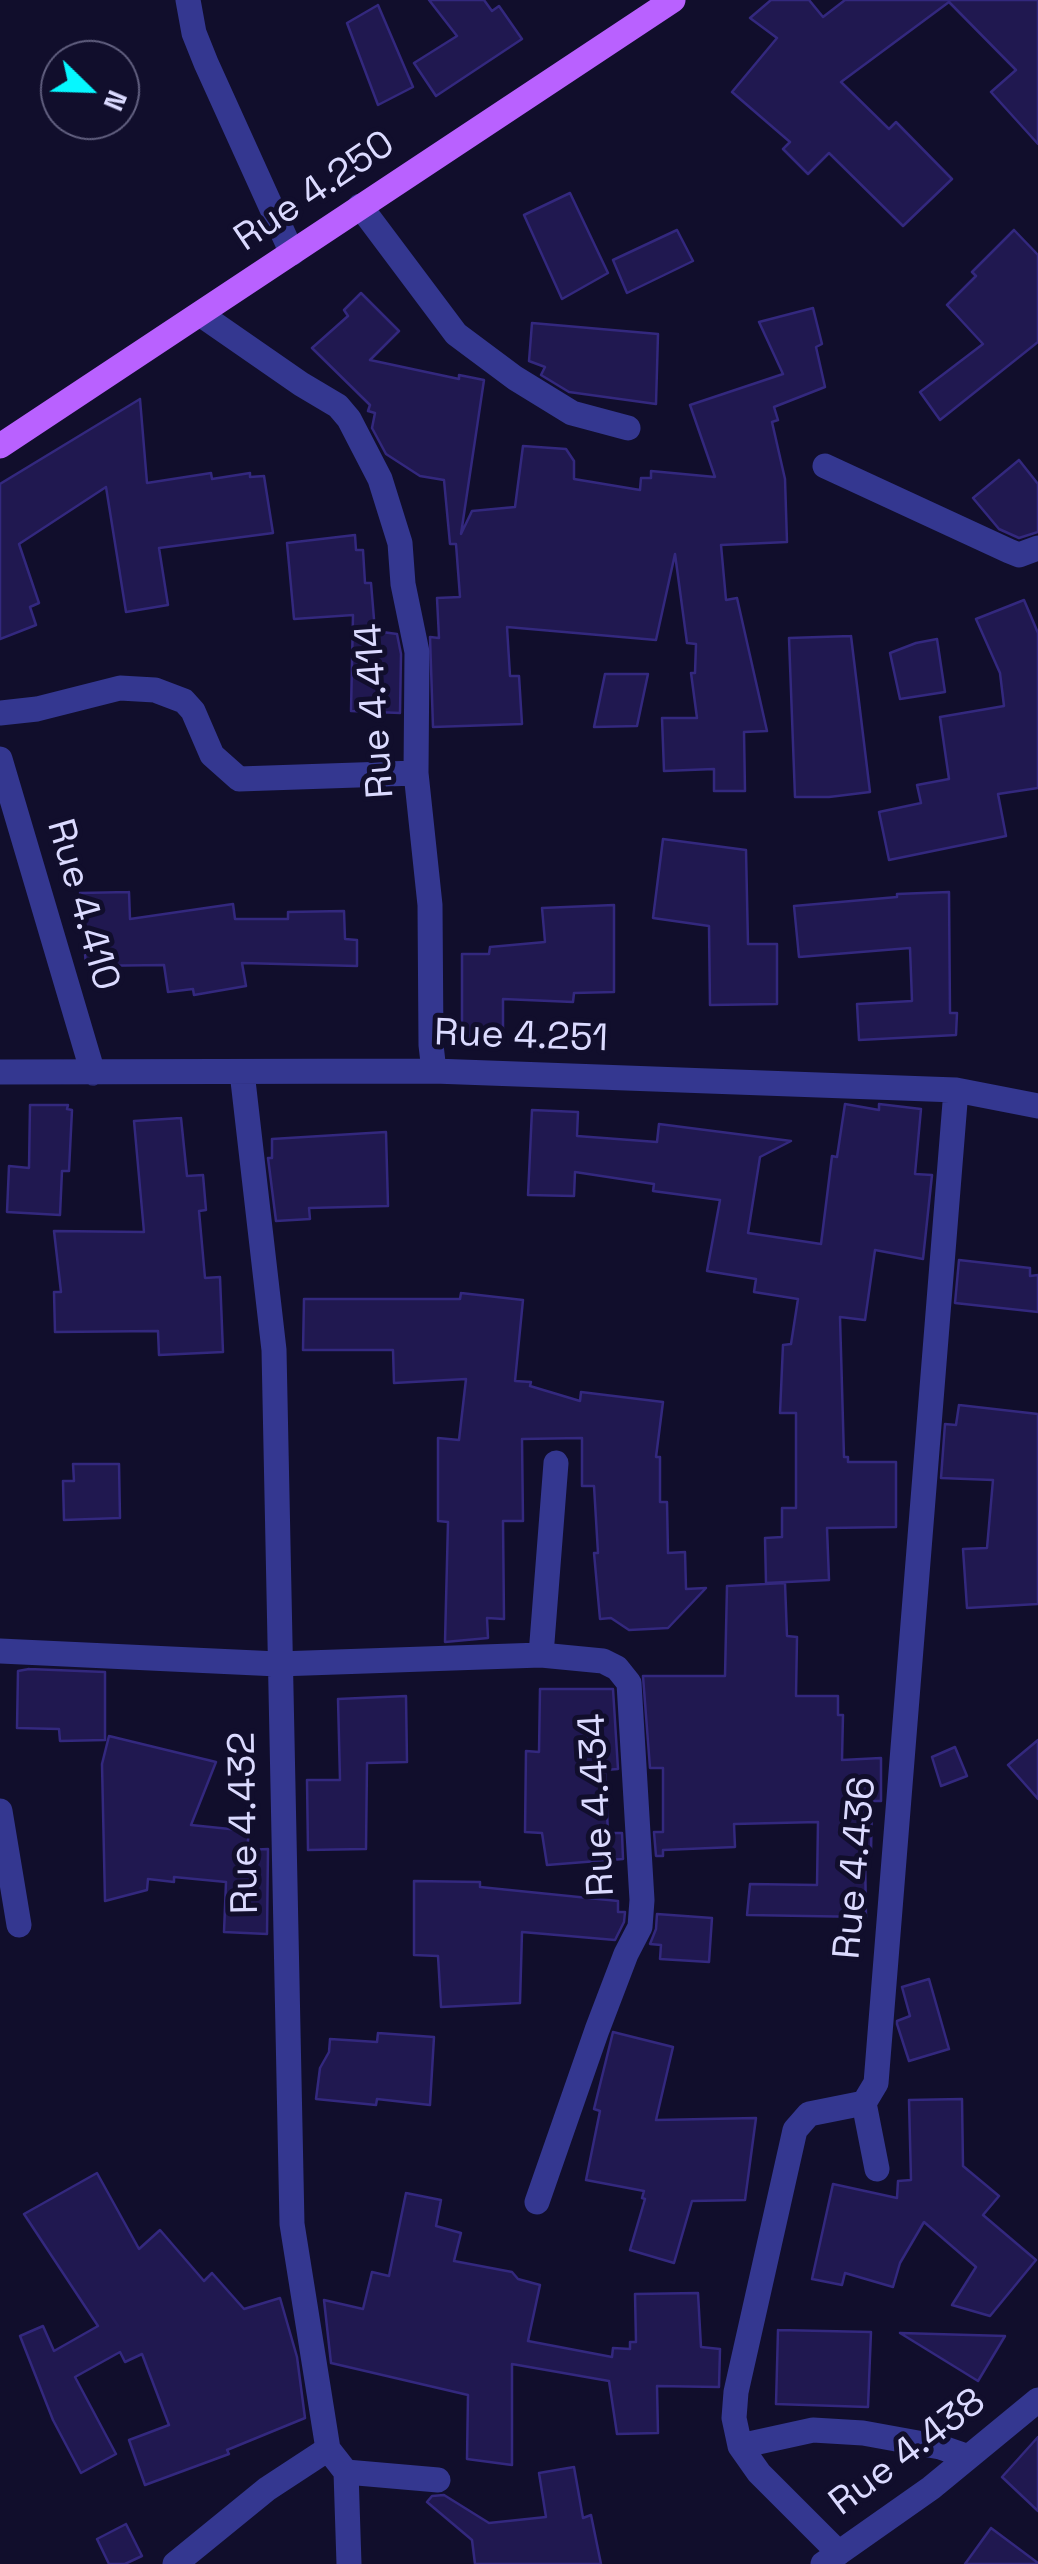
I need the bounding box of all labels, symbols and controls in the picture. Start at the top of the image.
north arrow [40,40,140,140]
text: N [96,85,136,117]
street label: Rue 4.250 [226,122,404,262]
street label: Rue 4.414 [347,622,405,800]
street label: Rue 4.410 [36,814,128,996]
street label: Rue 4.251 [433,1011,609,1063]
street label: Rue 4.434 [570,1712,626,1898]
street label: Rue 4.432 [221,1731,269,1915]
street label: Rue 4.436 [825,1775,887,1961]
street label: Rue 4.438 [821,2380,995,2526]

